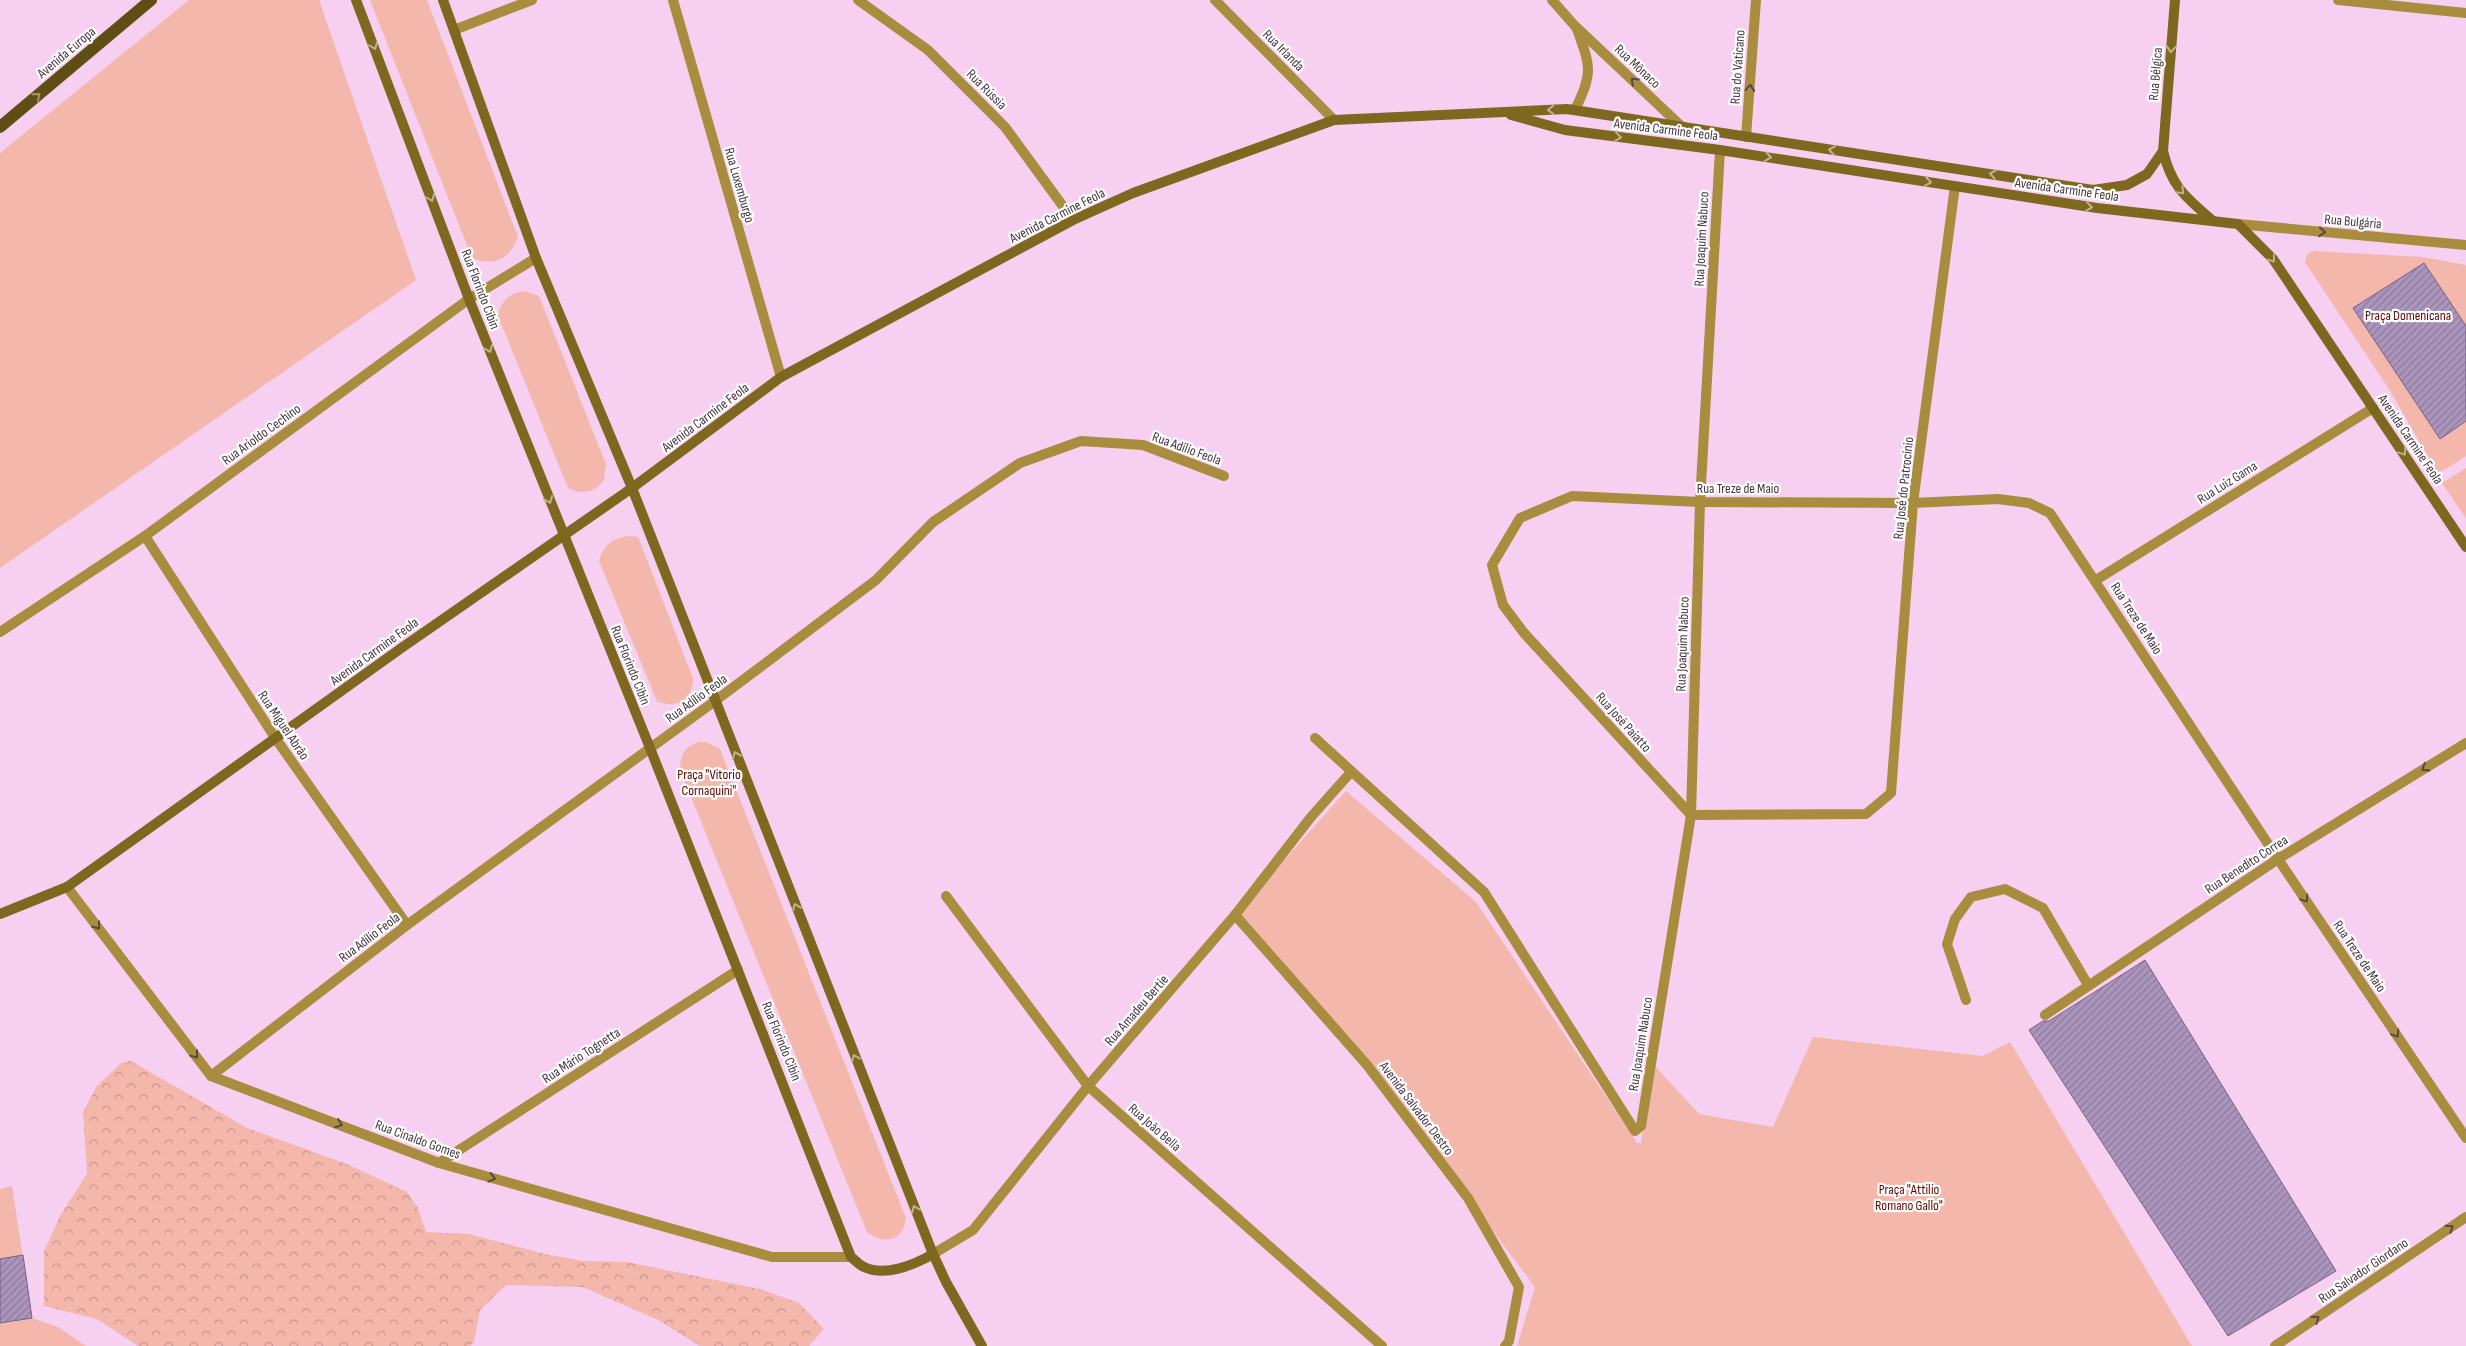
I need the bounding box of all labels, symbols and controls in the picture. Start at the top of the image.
street label: Avenida Europa [33,23,99,82]
street label: Rua Irlanda [1259,26,1308,75]
street label: Rua do Vaticano [1726,29,1749,105]
one-way arrow [368,41,378,49]
street label: Rua Mônaco [1611,41,1664,92]
one-way arrow [2166,45,2177,53]
street label: Rua Bélgica [2145,47,2166,101]
street label: Rua Rússia [963,66,1010,113]
one-way arrow [1631,78,1640,87]
one-way arrow [1744,84,1755,92]
one-way arrow [32,93,41,102]
one-way arrow [1546,104,1554,115]
street label: Avenida Carmine Feola [1612,115,1719,144]
one-way arrow [1614,131,1622,142]
one-way arrow [1828,145,1837,155]
street label: Rua Luxemburgo [721,146,758,225]
one-way arrow [1764,152,1772,162]
one-way arrow [1989,170,1997,180]
street label: Avenida Carmine Feola [2013,174,2120,205]
one-way arrow [1925,176,1933,187]
street label: Avenida Carmine Feola [1006,184,1108,247]
one-way arrow [2175,185,2184,194]
street label: Rua Joaquim Nabuco [1691,191,1712,287]
one-way arrow [425,193,435,201]
one-way arrow [2085,201,2093,211]
street label: Rua Bulgária [2324,211,2382,232]
one-way arrow [2318,226,2326,237]
street label: Rua Florindo Cibin [458,247,504,331]
one-way arrow [2266,253,2275,263]
park label: Praça Domenicana [2365,307,2451,324]
one-way arrow [483,345,493,353]
street label: Avenida Carmine Feola [658,379,752,456]
street label: Avenida Carmine Feola [2374,390,2447,487]
street label: Rua Arioldo Cechino [219,400,304,469]
street label: Rua Adílio Feola [1150,428,1224,469]
street label: Rua José do Patrocínio [1890,436,1917,540]
one-way arrow [2396,446,2406,455]
street label: Rua Luiz Gama [2194,457,2260,508]
street label: Rua Treze de Maio [1697,480,1779,497]
one-way arrow [543,496,553,504]
street label: Rua Treze de Maio [2107,579,2166,658]
street label: Rua Joaquim Nabuco [1672,596,1693,692]
street label: Avenida Carmine Feola [326,614,422,690]
street label: Rua Florindo Cibin [607,623,654,707]
street label: Rua Adílio Feola [662,670,731,727]
street label: Rua Miguel Abrão [254,687,313,763]
street label: Rua José Paiatto [1592,689,1655,756]
one-way arrow [732,751,742,760]
one-way arrow [2421,762,2430,772]
park label: Praça "Vitorio Cornaquini" [677,766,741,799]
street label: Rua Benedito Correa [2202,831,2291,898]
one-way arrow [2299,894,2308,903]
one-way arrow [792,903,802,911]
street label: Rua Adílio Feola [335,909,403,966]
street label: Rua Treze de Maio [2329,917,2390,995]
one-way arrow [91,920,99,929]
street label: Rua Amadeu Bertie [1101,971,1172,1049]
street label: Rua Joaquim Nabuco [1625,996,1656,1092]
street label: Rua Florindo Cibin [758,999,805,1083]
street label: Rua Mário Tognetta [539,1024,624,1087]
one-way arrow [2390,1028,2399,1038]
one-way arrow [190,1049,198,1058]
one-way arrow [851,1054,862,1063]
street label: Avenida Salvador Destro [1375,1057,1457,1159]
street label: Rua João Bella [1125,1100,1185,1155]
street label: Rua Cinaldo Gomes [373,1116,463,1163]
one-way arrow [334,1119,342,1129]
one-way arrow [487,1172,496,1182]
park label: Praça "Attilio Romano Gallo" [1875,1181,1943,1214]
one-way arrow [911,1205,921,1214]
one-way arrow [2445,1225,2454,1234]
street label: Rua Salvador Giordano [2315,1234,2412,1307]
one-way arrow [2310,1316,2319,1325]

